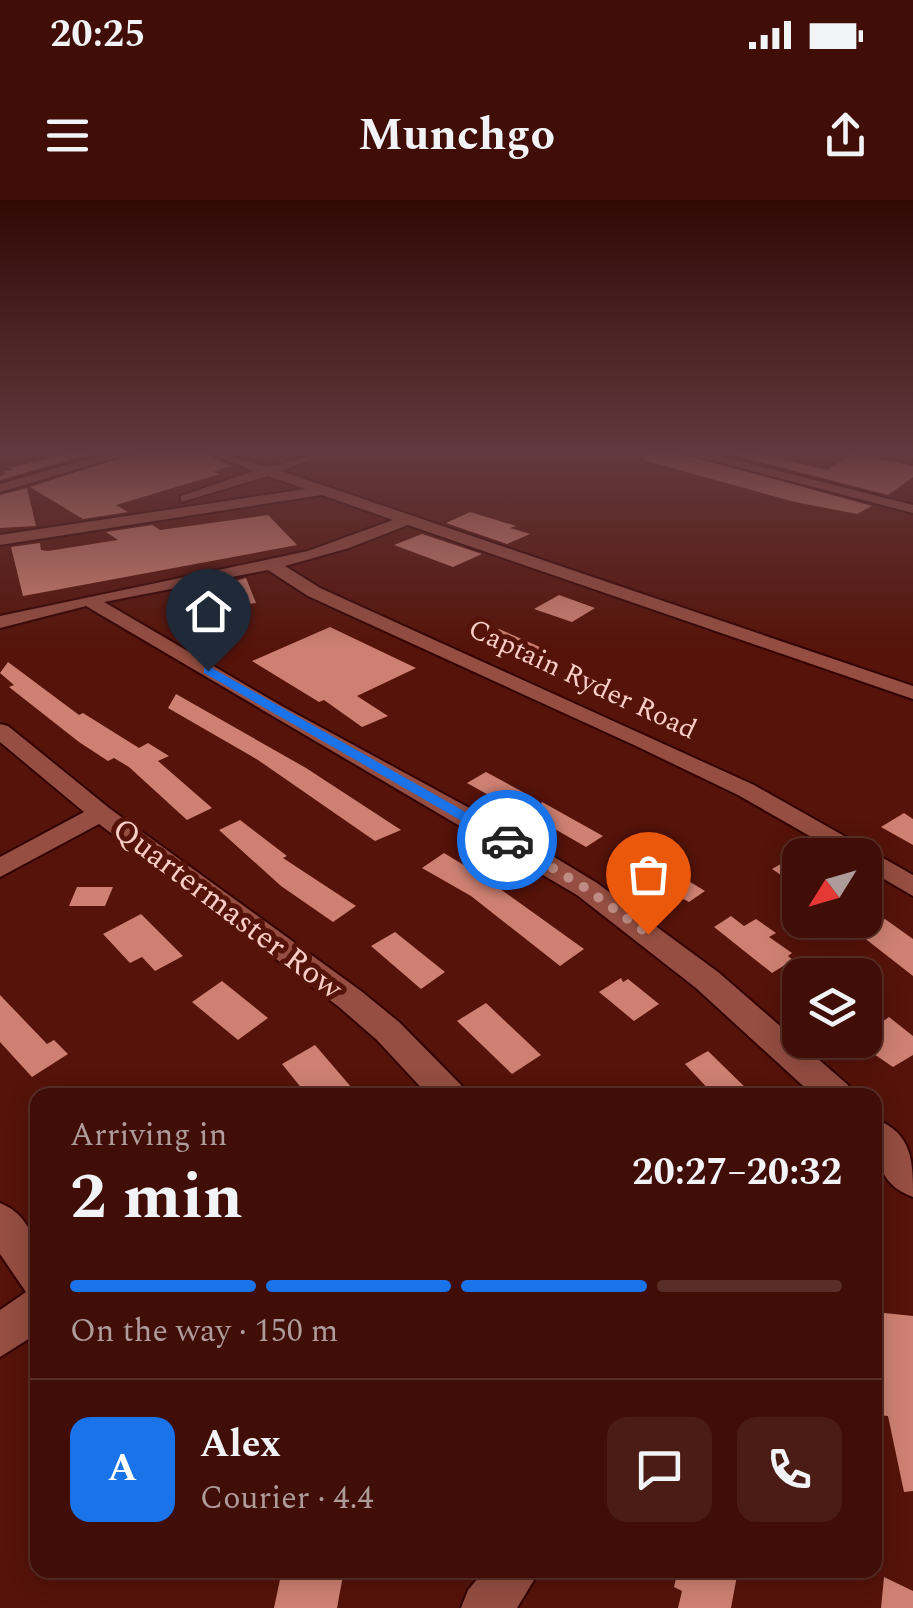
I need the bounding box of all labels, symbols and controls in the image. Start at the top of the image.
text: 20:25 [50,6,145,64]
text: Munchgo [358,101,555,170]
icon: menu [40,108,95,163]
icon: share [818,108,873,163]
pin [166,569,251,672]
icon: home [181,584,236,639]
street label: Captain Ryder Road [461,607,704,751]
courier [457,790,557,890]
street label: Quartermaster Row [101,806,354,1013]
icon: car [480,813,535,868]
pin [606,832,691,935]
north arrow [782,838,882,938]
map controls [782,838,882,1058]
icon: bag [621,847,676,902]
button: layers [782,958,882,1058]
text: Arriving in [70,1111,227,1160]
text: 20:27–20:32 [632,1144,842,1202]
text: 2 min [70,1148,243,1247]
text: On the way · 150 m [70,1307,338,1356]
text: Alex [200,1416,281,1474]
button: chat [607,1417,712,1522]
button: phone [737,1417,842,1522]
text: A [108,1440,137,1498]
text: Courier · 4.4 [200,1474,373,1523]

